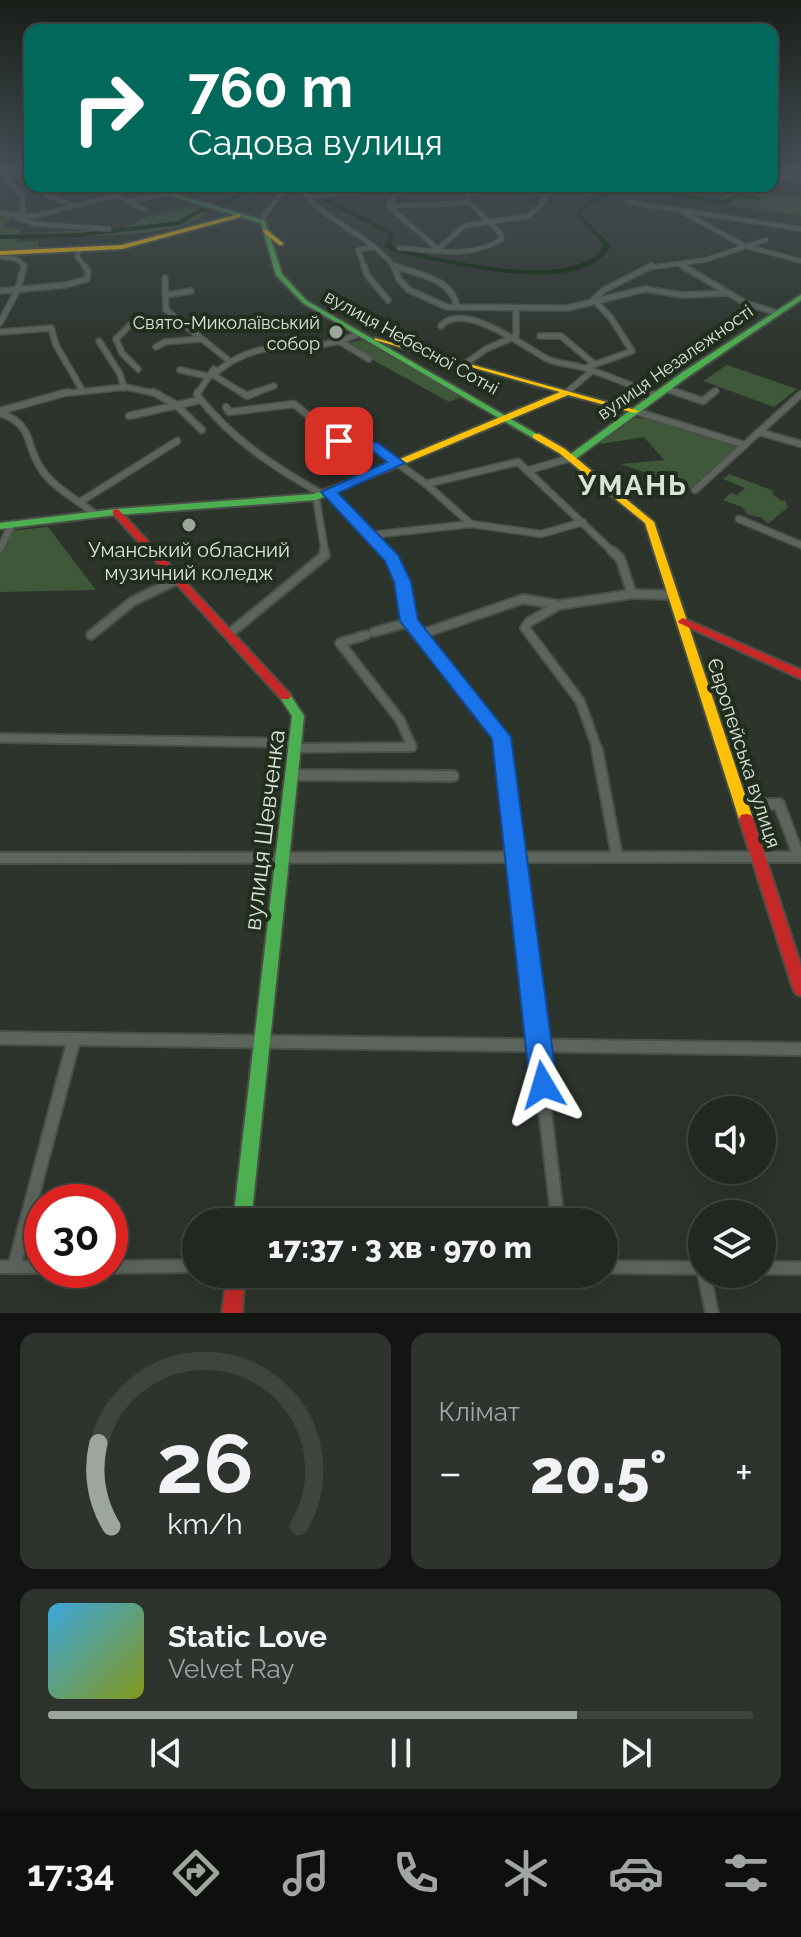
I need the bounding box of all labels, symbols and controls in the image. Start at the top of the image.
text: 760 m [188,54,353,120]
icon: right [56,56,160,160]
text: Садова вулиця [188,121,443,163]
street label: вулиця Небесної Сотні [321,285,503,399]
street label: вулиця Незалежності [593,300,757,424]
place label: Свято-Миколаївський собор [133,312,320,354]
marker: Свято-Миколаївський собор [327,323,345,341]
pin [305,407,373,475]
icon: arrive [317,419,361,463]
district label: УМАНЬ [577,469,688,502]
marker: Уманський обласний музичний коледж [180,516,198,534]
place label: Уманський обласний музичний коледж [88,538,290,585]
street label: Європейська вулиця [702,655,786,851]
street label: вулиця Шевченка [237,728,291,932]
position arrow [501,1043,585,1127]
map controls [688,1096,776,1288]
button: sound [688,1096,776,1184]
speed limit sign: 30 [24,1184,128,1288]
button: layers [688,1200,776,1288]
text: 17:37 · 3 хв · 970 m [268,1230,532,1265]
text: Клімат [439,1397,520,1427]
text: 26 [157,1415,254,1512]
text: 20.5° [530,1437,667,1507]
text: − [439,1447,462,1498]
text: + [735,1447,753,1498]
text: km/h [168,1507,243,1541]
text: Static Love [168,1619,327,1654]
text: Velvet Ray [168,1654,294,1684]
icon: previous [144,1731,188,1775]
icon: pause [379,1731,423,1775]
icon: next [614,1731,658,1775]
icon: directions [168,1845,224,1901]
icon: music [278,1845,334,1901]
icon: phone [388,1845,444,1901]
icon: climate [498,1845,554,1901]
icon: car [608,1845,664,1901]
icon: filters [718,1845,774,1901]
text: 17:34 [27,1852,114,1894]

